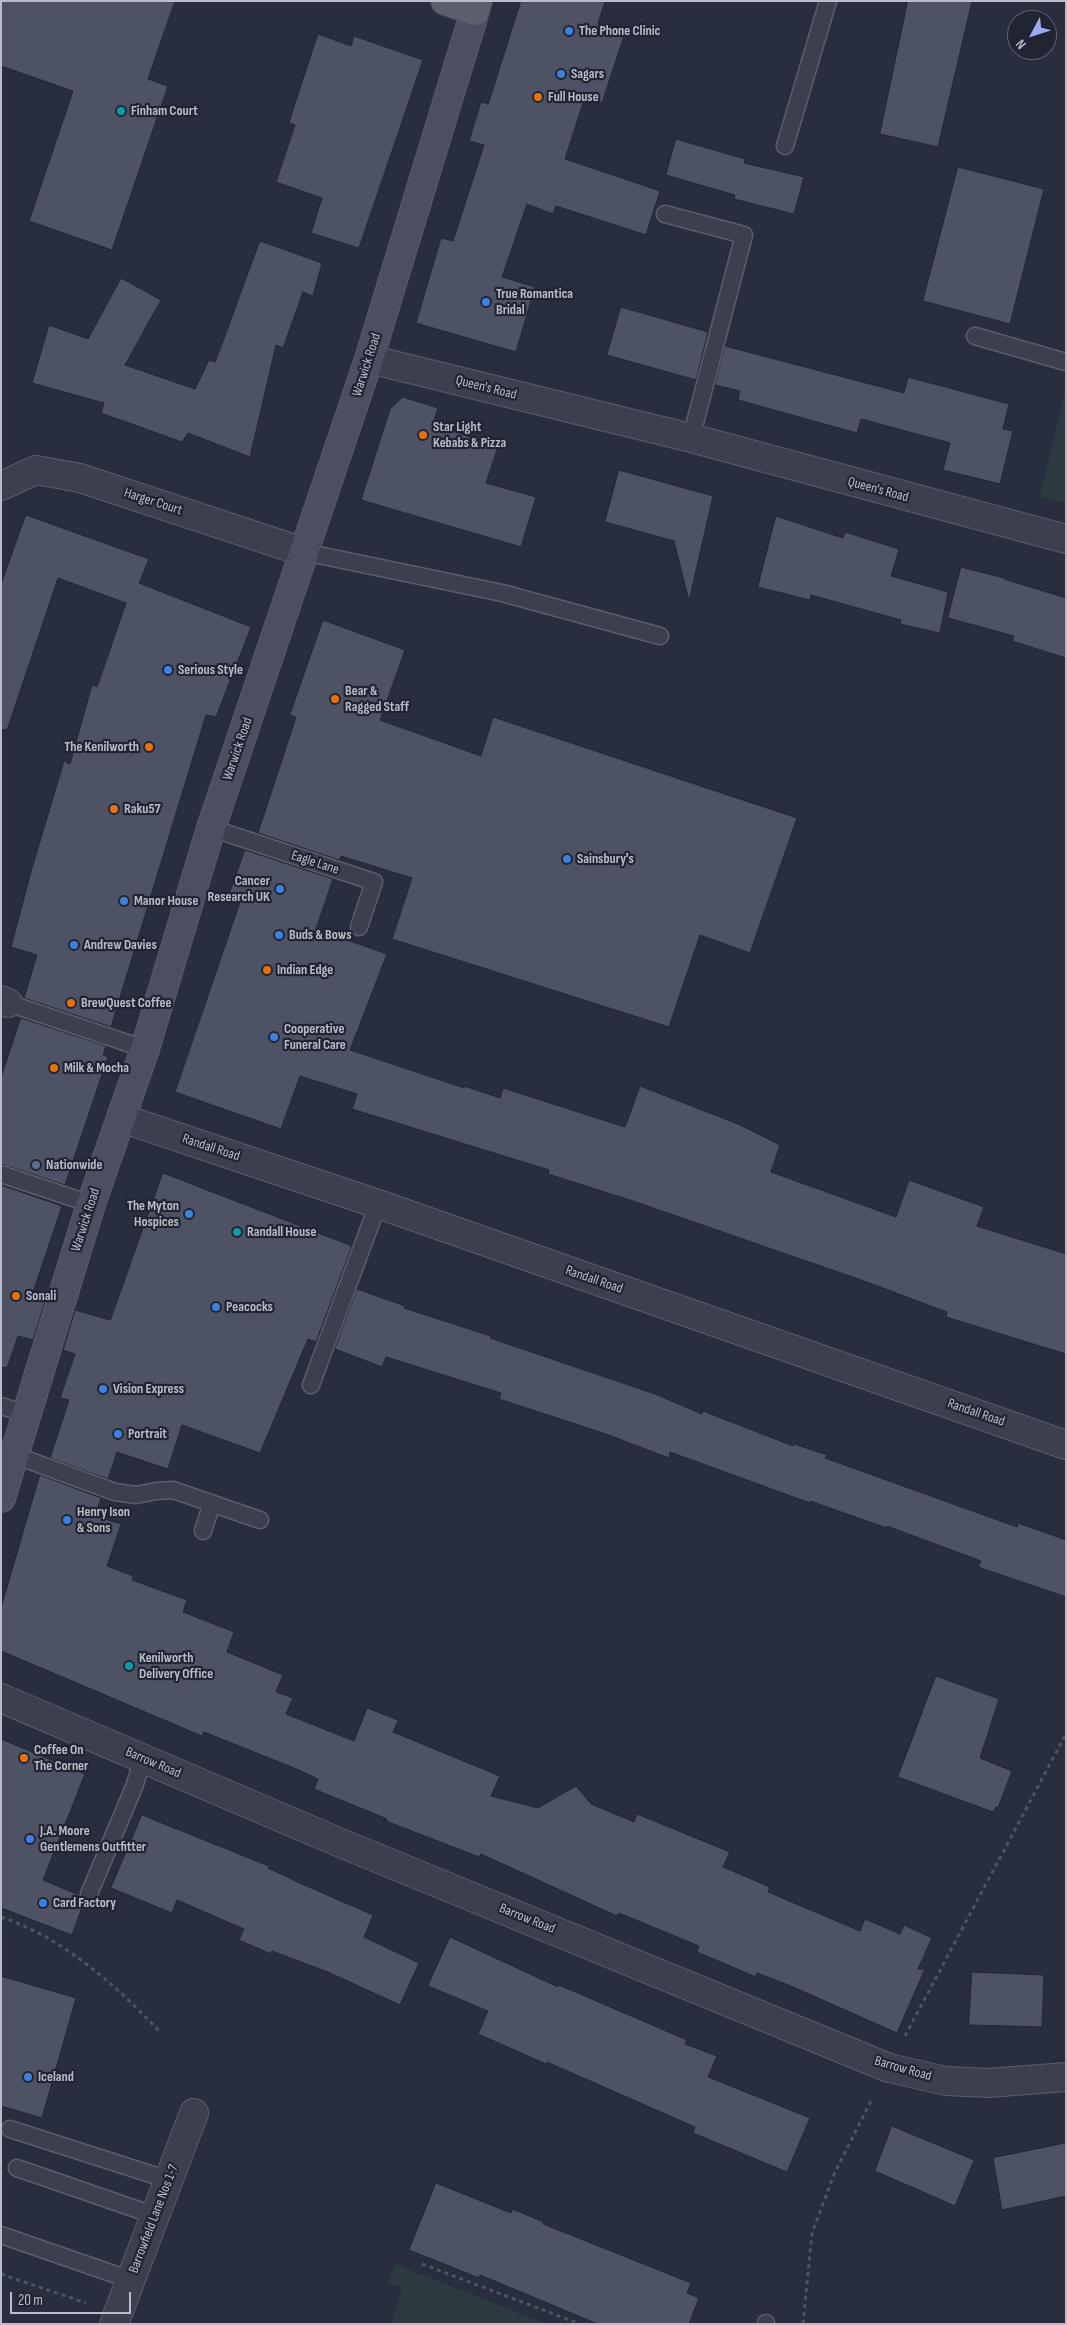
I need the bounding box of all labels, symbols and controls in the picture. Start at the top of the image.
north arrow [1007,10,1057,60]
place label: The Phone Clinic [579,23,660,39]
marker: The Phone Clinic [563,25,575,37]
text: N [1012,36,1030,53]
place label: Sagars [571,66,604,82]
marker: Sagars [555,68,567,80]
place label: Full House [548,89,599,105]
marker: Full House [532,91,544,103]
place label: Finham Court [131,103,198,119]
marker: Finham Court [115,105,127,117]
place label: True Romantica Bridal [496,286,573,318]
marker: True Romantica Bridal [480,296,492,308]
street label: Warwick Road [349,331,385,399]
street label: Queen's Road [454,372,518,404]
place label: Star Light Kebabs & Pizza [433,419,506,452]
marker: Star Light Kebabs & Pizza [417,429,429,441]
street label: Queen's Road [846,474,910,506]
street label: Harger Court [122,485,184,519]
place label: Serious Style [178,662,243,678]
marker: Serious Style [162,664,174,676]
place label: Bear & Ragged Staff [345,683,409,716]
marker: Bear & Ragged Staff [329,693,341,705]
street label: Warwick Road [219,715,257,783]
place label: The Kenilworth [64,739,139,755]
marker: The Kenilworth [143,741,155,753]
place label: Raku57 [124,801,161,817]
marker: Raku57 [108,803,120,815]
street label: Eagle Lane [289,847,341,879]
place label: Sainsbury's [577,851,634,867]
marker: Sainsbury's [561,853,573,865]
place label: Cancer Research UK [208,873,270,906]
marker: Cancer Research UK [274,883,286,895]
place label: Manor House [134,893,198,909]
marker: Manor House [118,895,130,907]
place label: Buds & Bows [289,927,352,943]
marker: Buds & Bows [273,929,285,941]
place label: Andrew Davies [84,937,157,953]
marker: Andrew Davies [68,939,80,951]
place label: Indian Edge [277,962,333,978]
marker: Indian Edge [261,964,273,976]
place label: BrewQuest Coffee [81,995,171,1011]
marker: BrewQuest Coffee [65,997,77,1009]
place label: Cooperative Funeral Care [284,1021,346,1054]
marker: Cooperative Funeral Care [268,1031,280,1043]
place label: Milk & Mocha [64,1060,129,1076]
marker: Milk & Mocha [48,1062,60,1074]
street label: Randall Road [180,1131,242,1165]
place label: Nationwide [46,1157,102,1173]
marker: Nationwide [30,1159,42,1171]
street label: Warwick Road [68,1186,104,1254]
place label: The Myton Hospices [127,1198,179,1230]
marker: The Myton Hospices [183,1208,195,1220]
place label: Randall House [247,1224,316,1240]
marker: Randall House [231,1226,243,1238]
street label: Randall Road [563,1262,625,1298]
place label: Sonali [26,1288,56,1304]
marker: Sonali [10,1290,22,1302]
place label: Peacocks [226,1299,273,1315]
marker: Peacocks [210,1301,222,1313]
place label: Vision Express [113,1381,184,1397]
marker: Vision Express [97,1383,109,1395]
street label: Randall Road [945,1395,1007,1431]
place label: Portrait [128,1426,167,1442]
marker: Portrait [112,1428,124,1440]
place label: Henry Ison & Sons [77,1504,130,1536]
marker: Henry Ison & Sons [61,1514,73,1526]
place label: Kenilworth Delivery Office [139,1650,213,1682]
marker: Kenilworth Delivery Office [123,1660,135,1672]
place label: Coffee On The Corner [34,1742,88,1774]
street label: Barrow Road [123,1744,183,1782]
marker: Coffee On The Corner [18,1752,30,1764]
place label: J.A. Moore Gentlemens Outfitter [40,1823,146,1855]
marker: J.A. Moore Gentlemens Outfitter [24,1833,36,1845]
place label: Card Factory [53,1895,116,1911]
marker: Card Factory [37,1897,49,1909]
street label: Barrow Road [497,1900,557,1938]
street label: Barrow Road [873,2053,933,2085]
place label: Iceland [38,2069,74,2085]
marker: Iceland [22,2071,34,2083]
street label: Barrowfield Lane Nos 1-7 [126,2162,182,2276]
scale bar [12,2282,134,2314]
text: 20 m [18,2291,43,2310]

